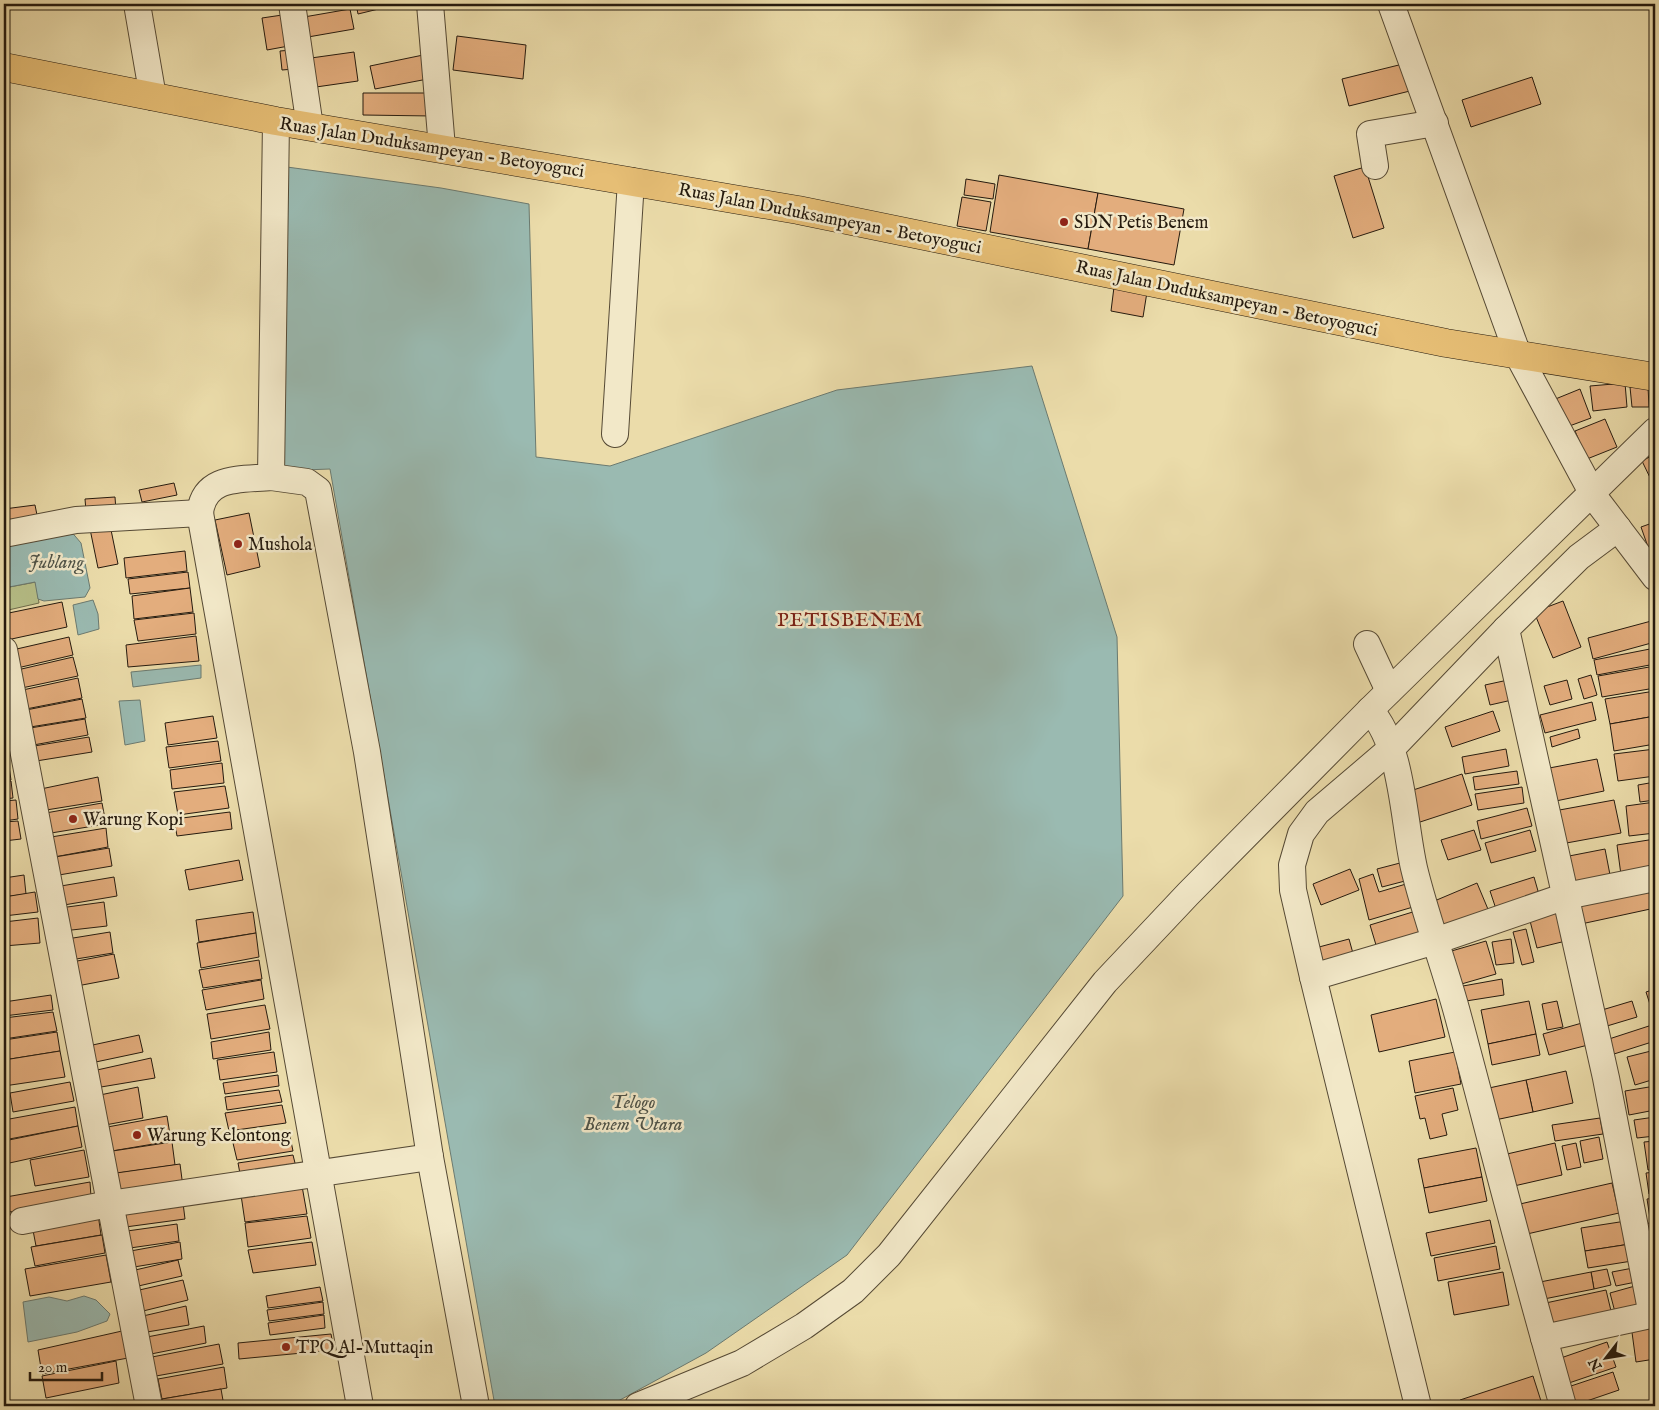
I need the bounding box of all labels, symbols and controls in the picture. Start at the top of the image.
street label: Ruas Jalan Duduksampeyan - Betoyoguci [278,113,586,184]
street label: Ruas Jalan Duduksampeyan - Betoyoguci [676,179,983,260]
place label: SDN Petis Benem [1074,212,1209,235]
marker: SDN Petis Benem [1058,216,1070,228]
street label: Ruas Jalan Duduksampeyan - Betoyoguci [1074,256,1380,343]
place label: Mushola [248,534,312,557]
marker: Mushola [232,538,244,550]
water label: Jublang [28,551,84,575]
district label: PETISBENEM [777,608,923,633]
place label: Warung Kopi [83,809,183,832]
marker: Warung Kopi [67,813,79,825]
water label: Telogo Benem Utara [584,1091,683,1137]
place label: Warung Kelontong [147,1125,291,1148]
marker: Warung Kelontong [131,1129,143,1141]
north arrow [1582,1332,1632,1382]
place label: TPQ Al-Muttaqin [296,1337,434,1360]
marker: TPQ Al-Muttaqin [280,1341,292,1353]
scale bar [30,1350,102,1382]
text: N [1585,1354,1607,1375]
text: 20 m [38,1358,68,1377]

